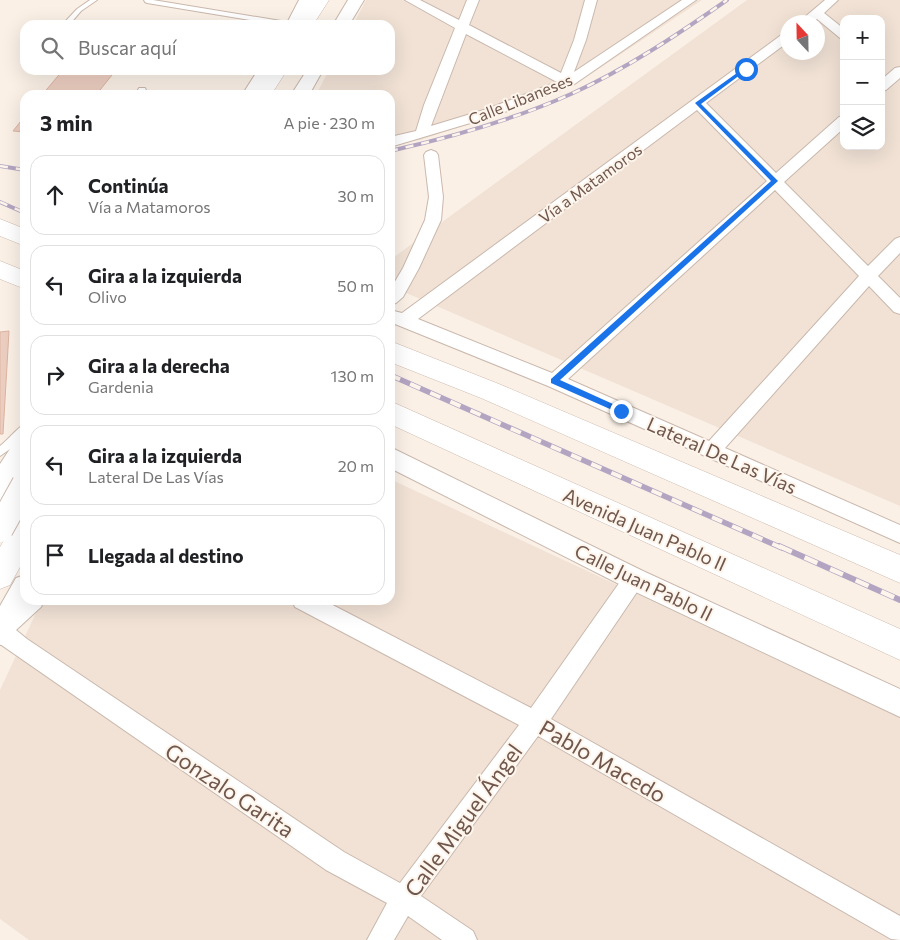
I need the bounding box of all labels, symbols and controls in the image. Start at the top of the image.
north arrow [780,15,825,60]
map controls [840,15,885,150]
button: + [840,15,885,60]
search box [20,20,395,75]
icon: search [38,34,66,62]
text: Buscar aquí [78,36,177,59]
route start [735,58,758,81]
button: − [840,60,885,105]
street label: Calle Libaneses [465,69,575,129]
button: layers [840,105,885,150]
text: 3 min [40,110,93,135]
text: A pie · 230 m [284,113,375,132]
street label: Vía a Matamoros [535,139,645,227]
text: Continúa [88,174,169,197]
icon: ahead [41,181,69,209]
text: 30 m [337,186,374,205]
text: Vía a Matamoros [88,197,211,216]
text: Gira a la izquierda [88,264,242,287]
icon: left [41,271,69,299]
text: 50 m [337,276,374,295]
text: Olivo [88,287,127,306]
text: Gira a la derecha [88,354,230,377]
icon: right [41,361,69,389]
text: 130 m [331,366,374,385]
text: Gardenia [88,377,154,396]
route end [610,400,633,423]
street label: Lateral De Las Vías [644,412,800,498]
text: Gira a la izquierda [88,444,242,467]
icon: left [41,451,69,479]
text: 20 m [338,456,374,475]
text: Lateral De Las Vías [88,467,224,486]
street label: Avenida Juan Pablo II [560,483,730,575]
street label: Calle Juan Pablo II [571,539,717,625]
icon: arrive [41,541,69,569]
text: Llegada al destino [88,544,244,567]
street label: Pablo Macedo [535,714,671,808]
street label: Gonzalo Garita [160,737,300,843]
street label: Calle Miguel Ángel [398,738,528,902]

